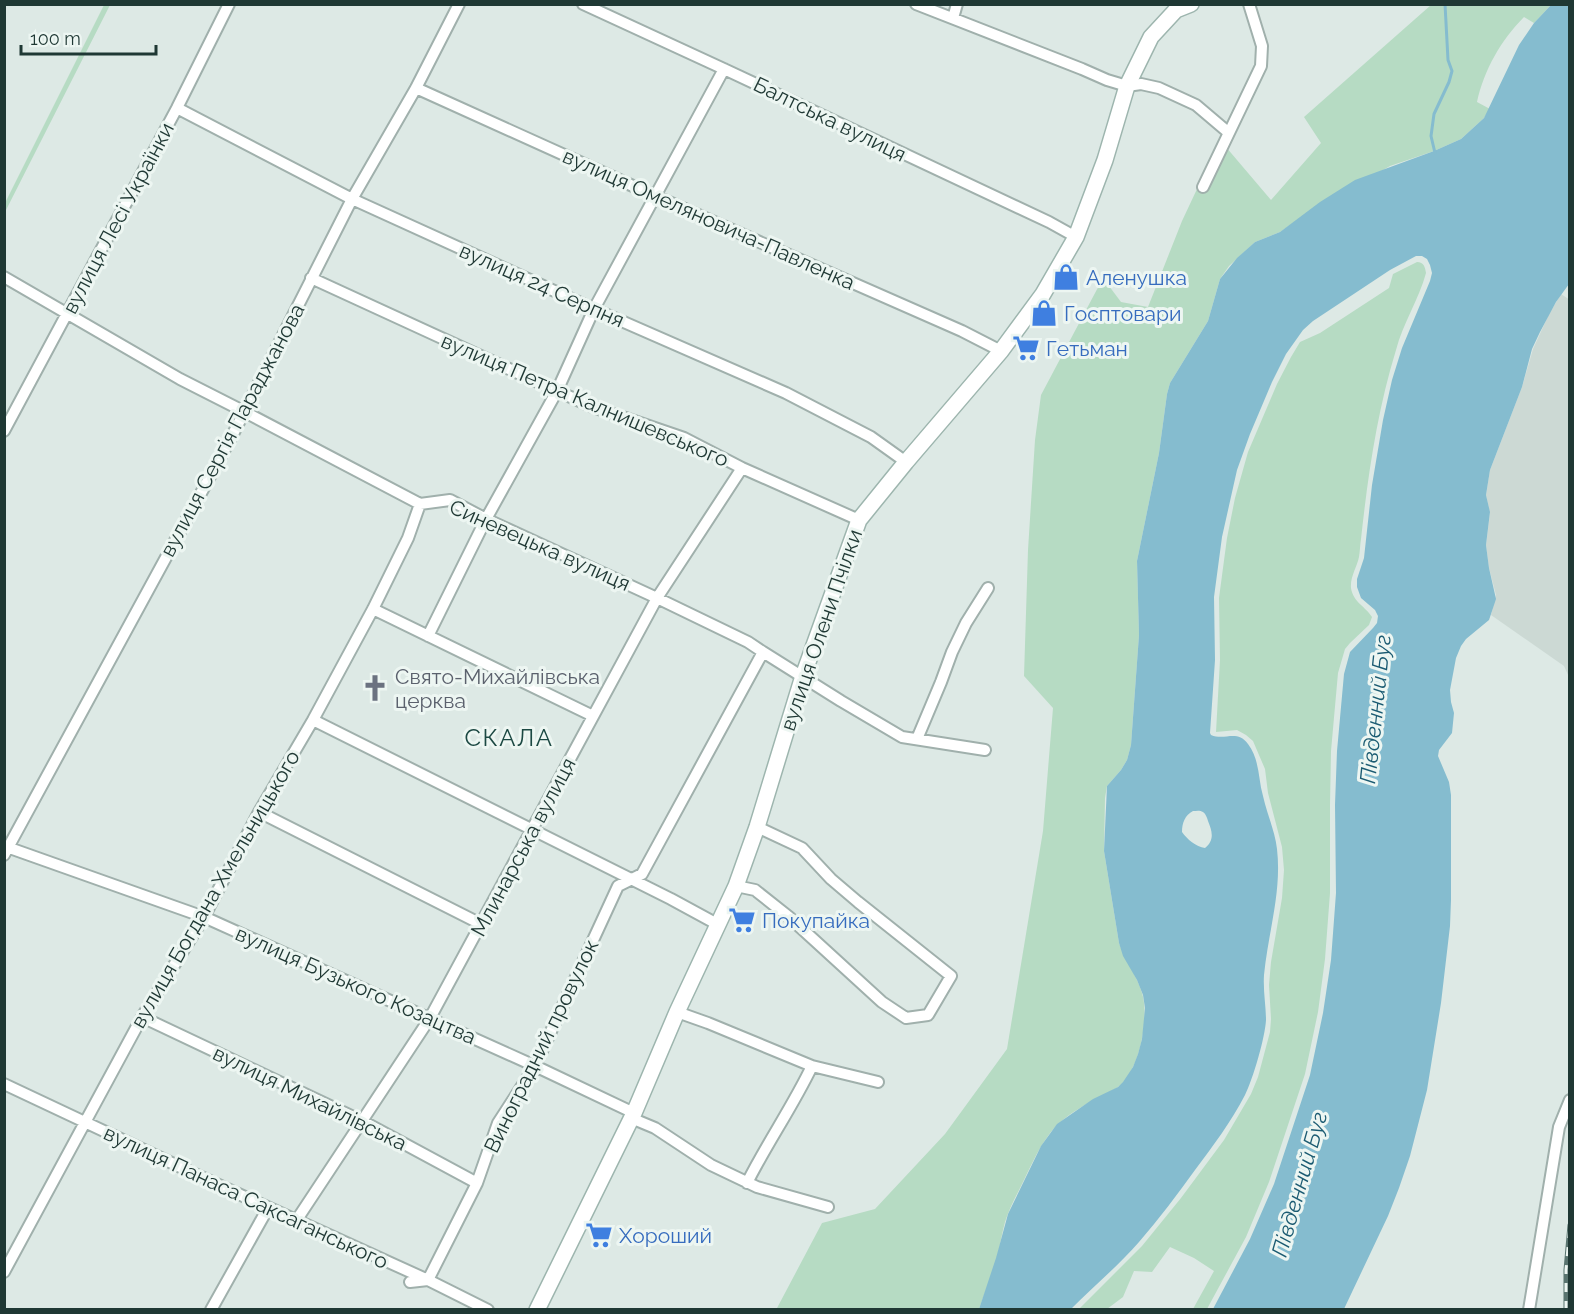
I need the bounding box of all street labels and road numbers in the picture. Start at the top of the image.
street label: Балтська вулиця [750,71,910,167]
street label: вулиця Лесі Українки [57,118,179,318]
street label: вулиця Омеляновича-Павленка [559,143,859,295]
street label: вулиця 24 Серпня [456,237,628,333]
street label: вулиця Сергія Параджанова [155,299,309,561]
street label: вулиця Петра Калнишевського [437,328,733,472]
street label: Синевецька вулиця [446,494,634,596]
street label: вулиця Олени Пчілки [775,526,867,734]
street label: вулиця Богдана Хмельницького [125,746,305,1032]
street label: Млинарська вулиця [465,753,581,941]
street label: вулиця Бузького Козацтва [232,921,480,1049]
street label: Виноградний провулок [478,935,604,1157]
street label: вулиця Михайлівська [209,1040,411,1156]
street label: вулиця Панаса Саксаганського [100,1120,392,1274]

